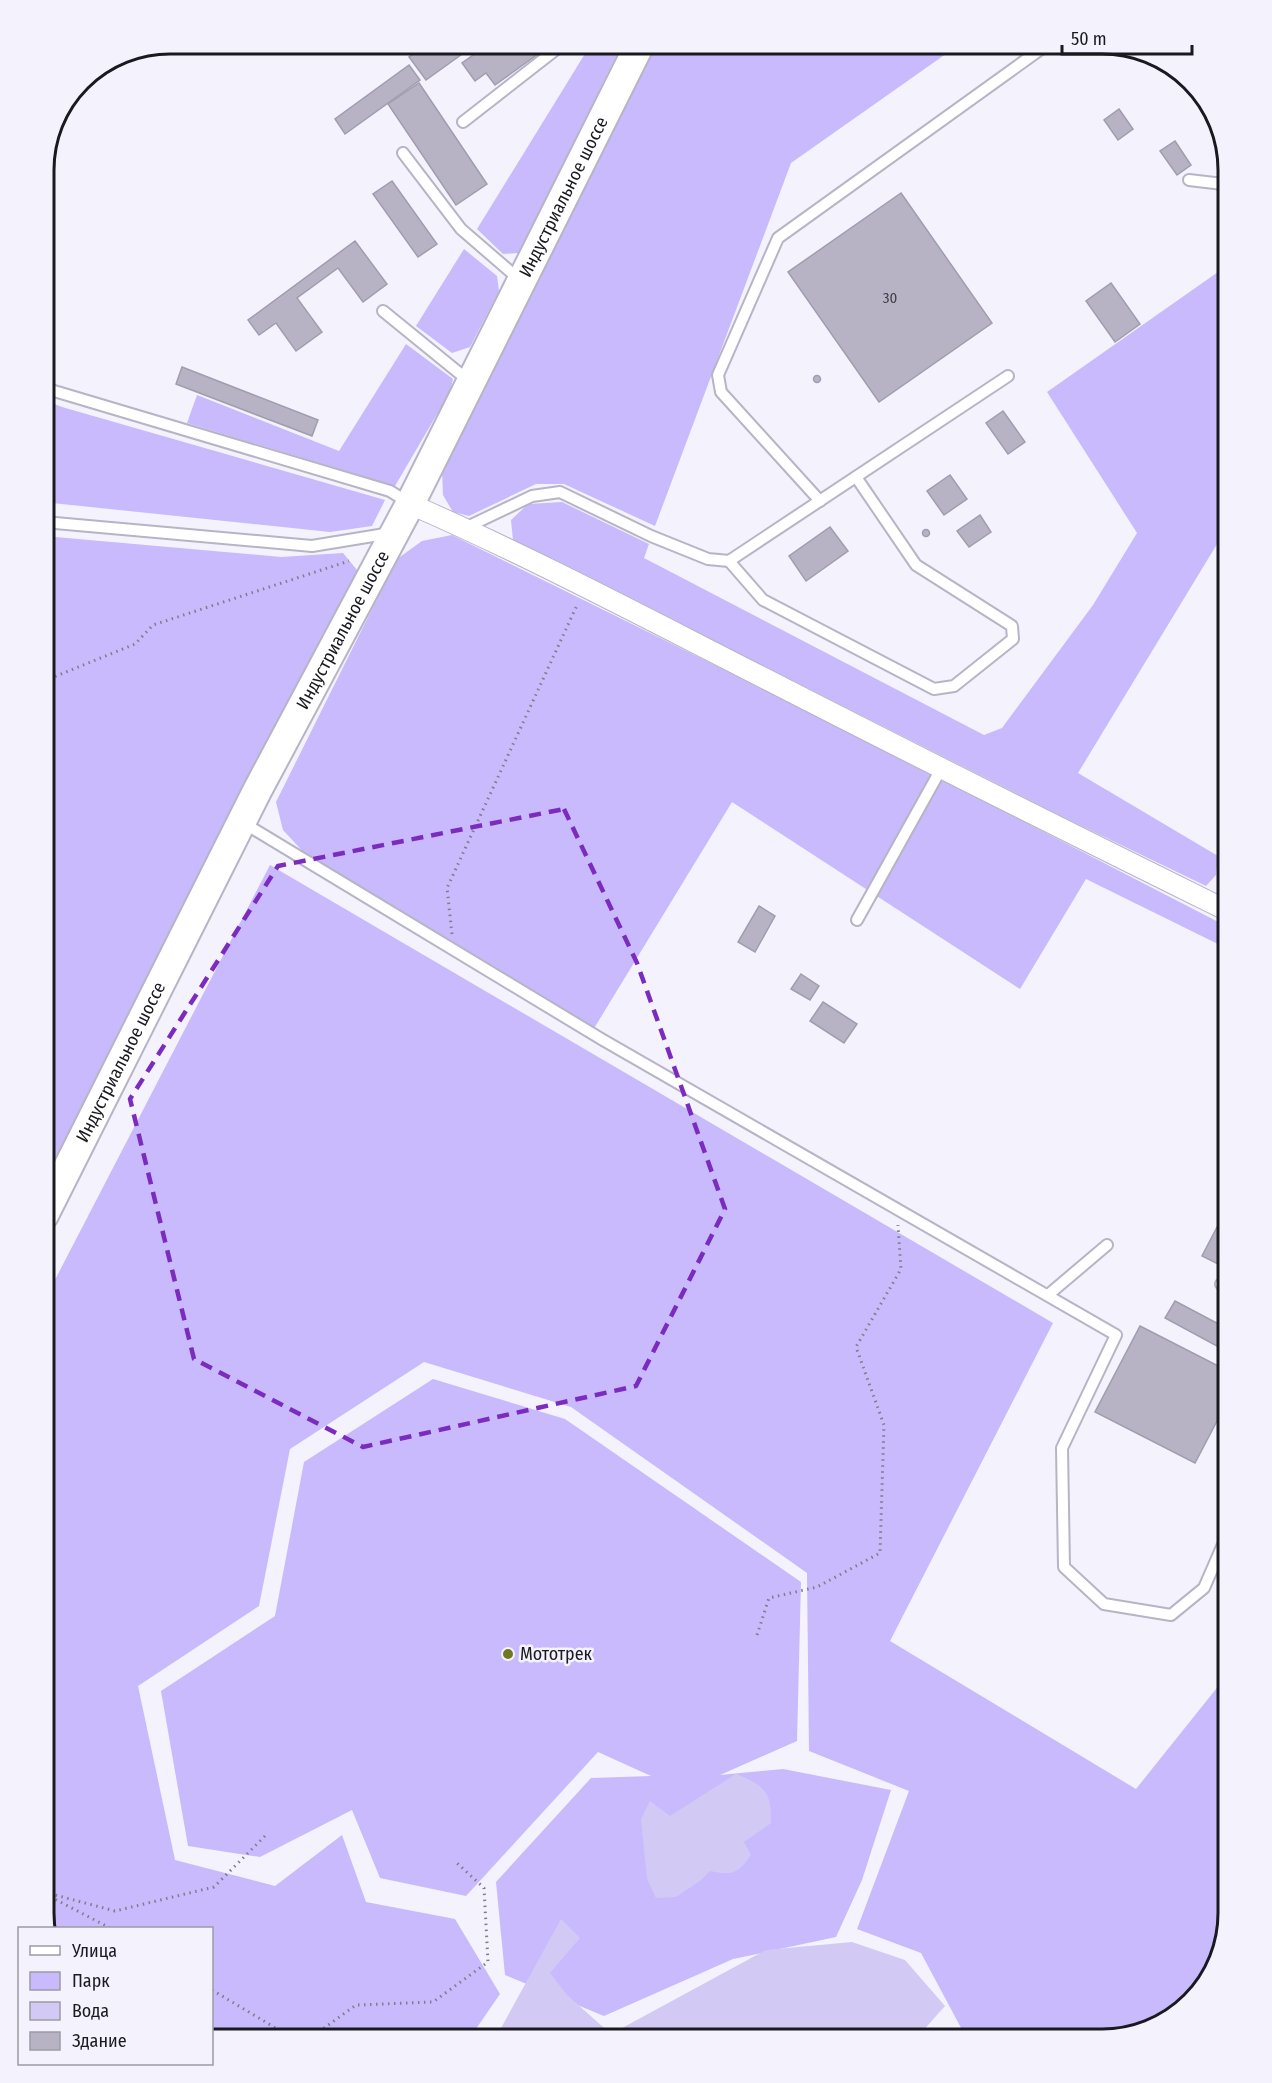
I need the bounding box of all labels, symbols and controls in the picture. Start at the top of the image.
scale bar [1062,18,1192,56]
text: 50 m [1071,28,1107,50]
street label: Индустриальное шоссе [514,113,613,281]
house number: 30 [883,289,897,307]
street label: Индустриальное шоссе [292,547,394,713]
street label: Индустриальное шоссе [71,978,170,1146]
place label: Мототрек [520,1643,593,1665]
marker: Мототрек [501,1647,515,1661]
legend [18,1927,213,2065]
text: Улица [71,1940,117,1962]
text: Парк [72,1970,110,1992]
text: Вода [72,2000,109,2022]
text: Здание [72,2030,127,2052]

